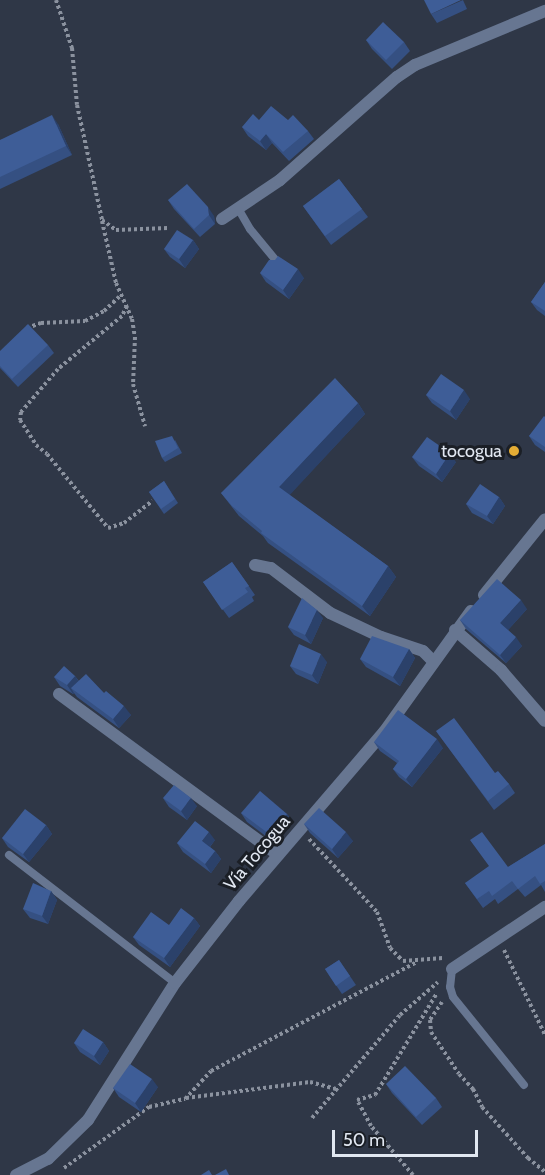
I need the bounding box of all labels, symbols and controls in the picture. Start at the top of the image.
place label: tocogua [441,440,502,462]
marker: tocogua [507,444,521,458]
street label: Vía Tocogua [219,811,295,895]
scale bar [335,1118,480,1156]
text: 50 m [343,1129,385,1151]

